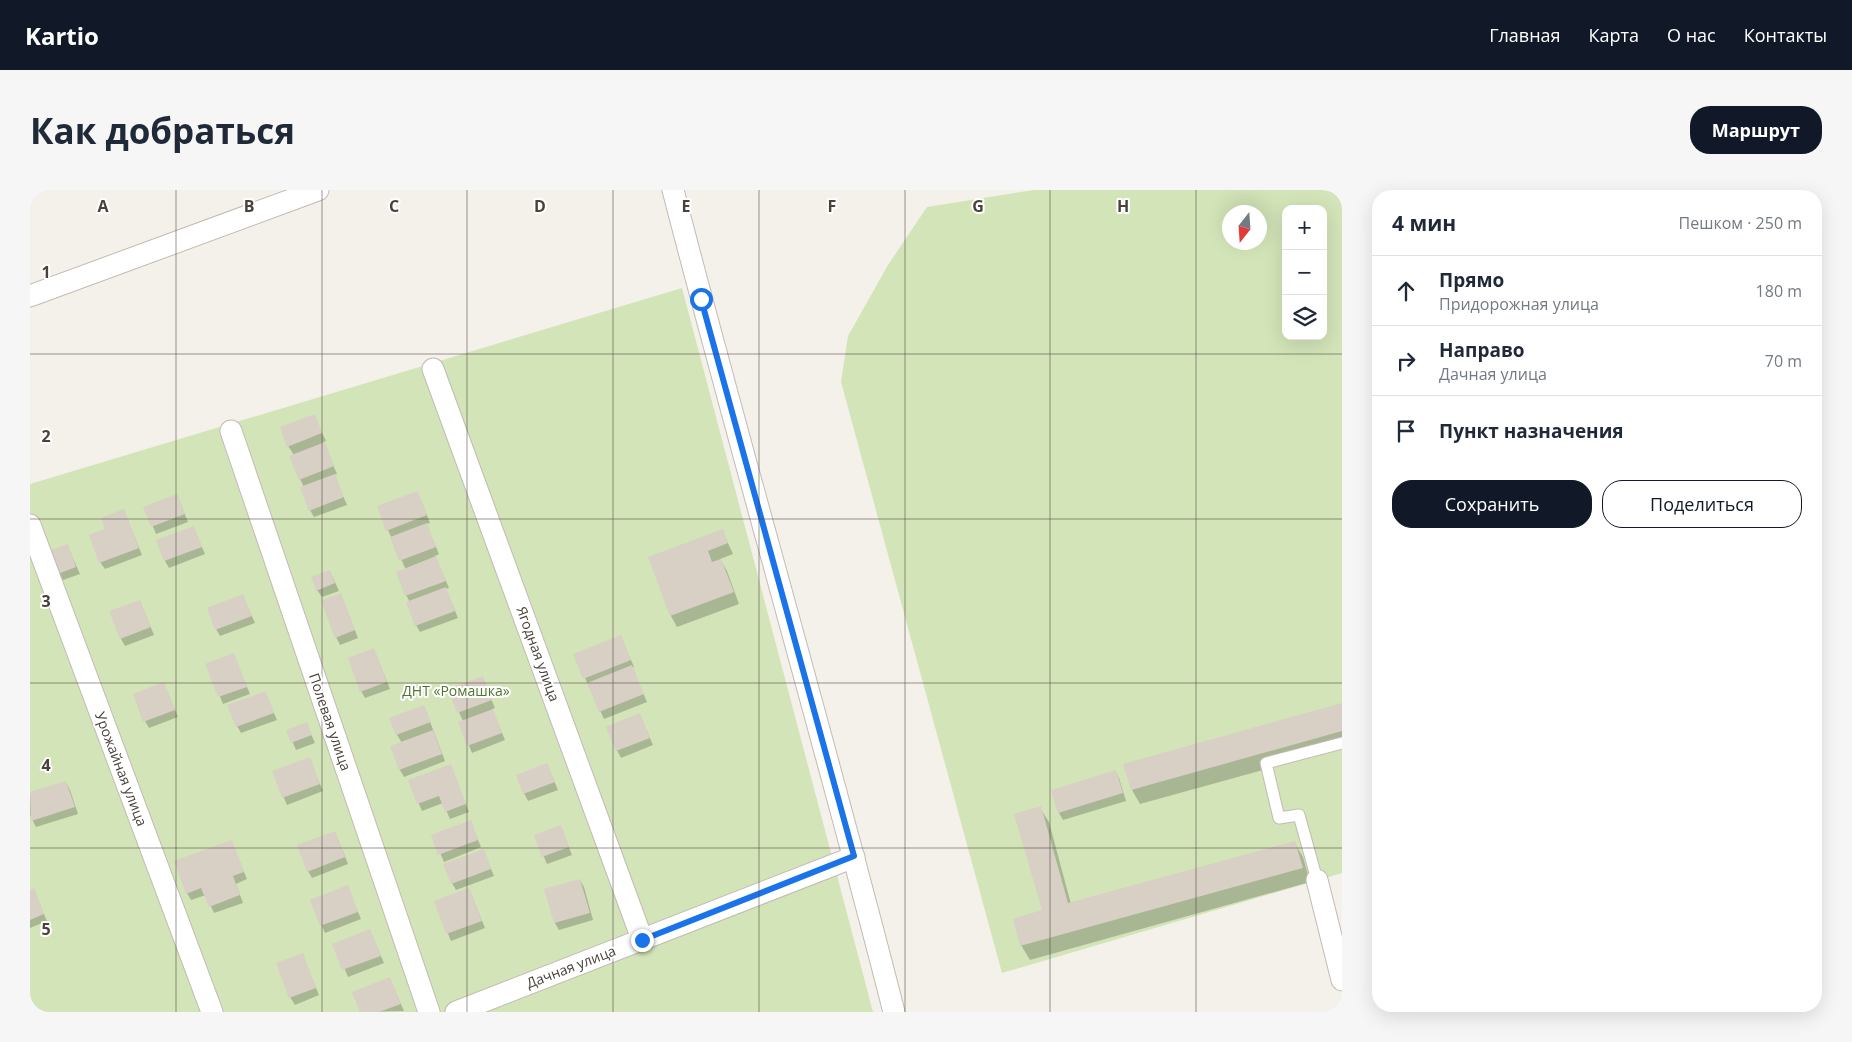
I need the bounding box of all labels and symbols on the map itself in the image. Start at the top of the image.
text: A [97,195,109,217]
text: B [244,195,254,217]
text: C [389,195,399,217]
text: D [534,195,546,217]
text: E [682,195,691,217]
text: F [828,195,836,217]
text: G [972,195,984,217]
text: H [1117,195,1129,217]
north arrow [1222,205,1267,250]
text: 1 [41,261,51,283]
route start [690,288,713,311]
text: 2 [41,425,51,447]
text: 3 [41,590,51,612]
street label: Ягодная улица [512,604,564,704]
street label: Полевая улица [305,670,356,773]
park label: ДНТ «Ромашка» [402,681,510,700]
street label: Урожайная улица [91,709,152,829]
text: 4 [41,754,51,776]
text: 5 [41,918,51,940]
route end [631,929,654,952]
street label: Дачная улица [523,941,618,992]

